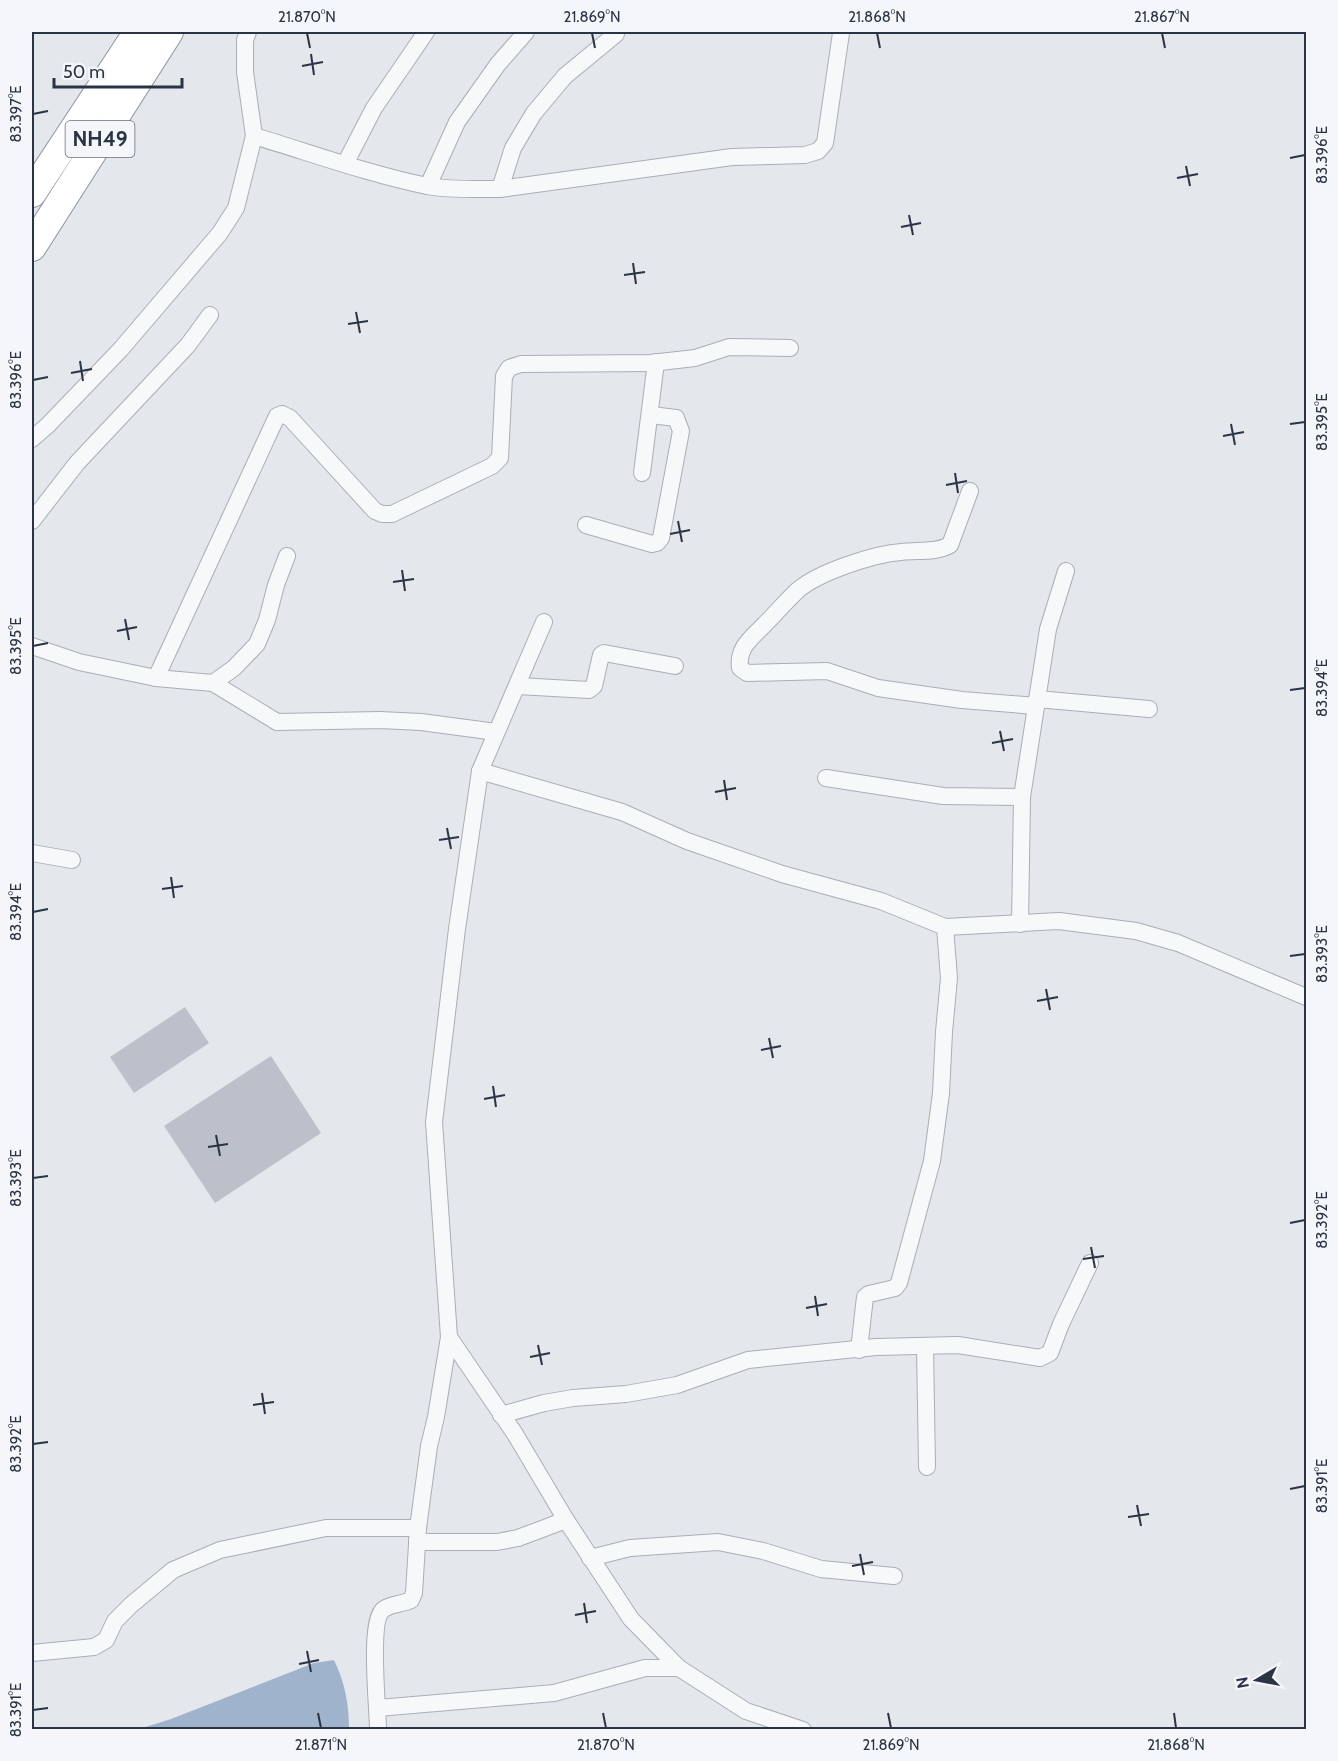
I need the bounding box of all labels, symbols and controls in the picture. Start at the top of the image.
text: 21.870°N [278,8,336,26]
text: 21.869°N [564,8,620,26]
text: 21.868°N [848,8,906,26]
text: 21.867°N [1134,8,1190,26]
scale bar [54,51,182,89]
text: 50 m [63,61,105,83]
text: 83.397°E [7,85,25,143]
road number: NH49 [66,121,134,157]
text: 83.396°E [1313,126,1331,184]
text: 83.396°E [7,351,25,409]
text: 83.395°E [1313,393,1331,451]
text: 83.395°E [7,617,25,675]
text: 83.394°E [1313,659,1331,717]
text: 83.394°E [7,883,25,941]
text: 83.393°E [1313,925,1331,983]
text: 83.393°E [7,1149,25,1207]
text: 83.392°E [1313,1191,1331,1249]
text: 83.392°E [7,1415,25,1473]
text: 83.391°E [1313,1459,1331,1513]
north arrow [1227,1650,1287,1710]
text: N [1232,1675,1253,1690]
text: 83.391°E [7,1683,25,1737]
text: 21.871°N [295,1736,347,1754]
text: 21.870°N [577,1736,635,1754]
text: 21.869°N [863,1736,919,1754]
text: 21.868°N [1147,1736,1205,1754]

